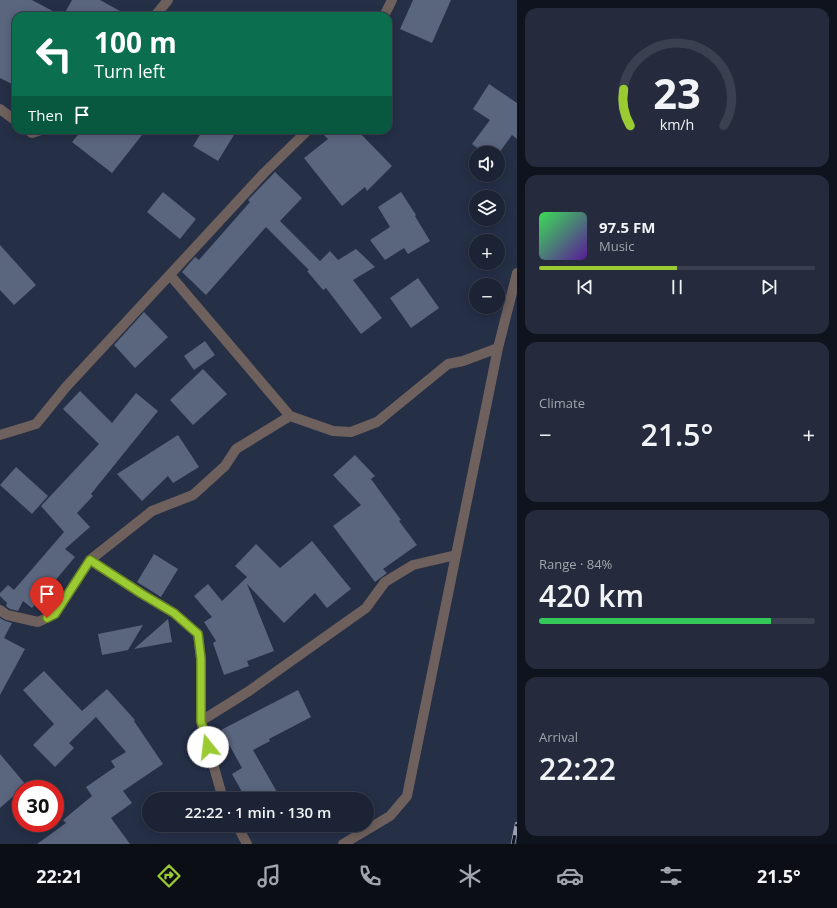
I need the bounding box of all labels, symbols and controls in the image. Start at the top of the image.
text: 100 m [94,23,177,61]
icon: left [28,28,80,80]
text: Turn left [94,59,165,83]
text: 23 [653,64,701,120]
icon: arrive [71,104,93,126]
text: Then [28,105,63,125]
text: km/h [660,114,694,133]
map controls [469,146,505,314]
button: sound [469,146,505,182]
button: layers [469,190,505,226]
text: 97.5 FM [599,217,655,237]
button: + [469,234,505,270]
text: Music [599,237,634,255]
icon: previous [574,276,596,298]
icon: pause [666,276,688,298]
icon: next [758,276,780,298]
button: − [469,278,505,314]
text: Climate [539,394,585,412]
text: 21.5° [641,414,713,455]
text: − [539,419,552,449]
text: + [802,419,815,449]
text: Range · 84% [539,555,612,573]
text: 420 km [539,575,644,616]
pin [30,577,64,618]
icon: arrive [36,583,58,605]
position arrow [187,726,229,768]
text: Arrival [539,728,578,746]
text: 22:22 [539,748,616,789]
speed limit sign: 30 [12,780,64,832]
text: 22:22 · 1 min · 130 m [185,802,331,822]
icon: directions [155,862,183,890]
icon: music [255,862,283,890]
icon: phone [356,862,384,890]
icon: climate [456,862,484,890]
icon: car [556,862,584,890]
icon: filters [657,862,685,890]
text: 22:21 [36,864,82,888]
text: 21.5° [757,864,801,888]

